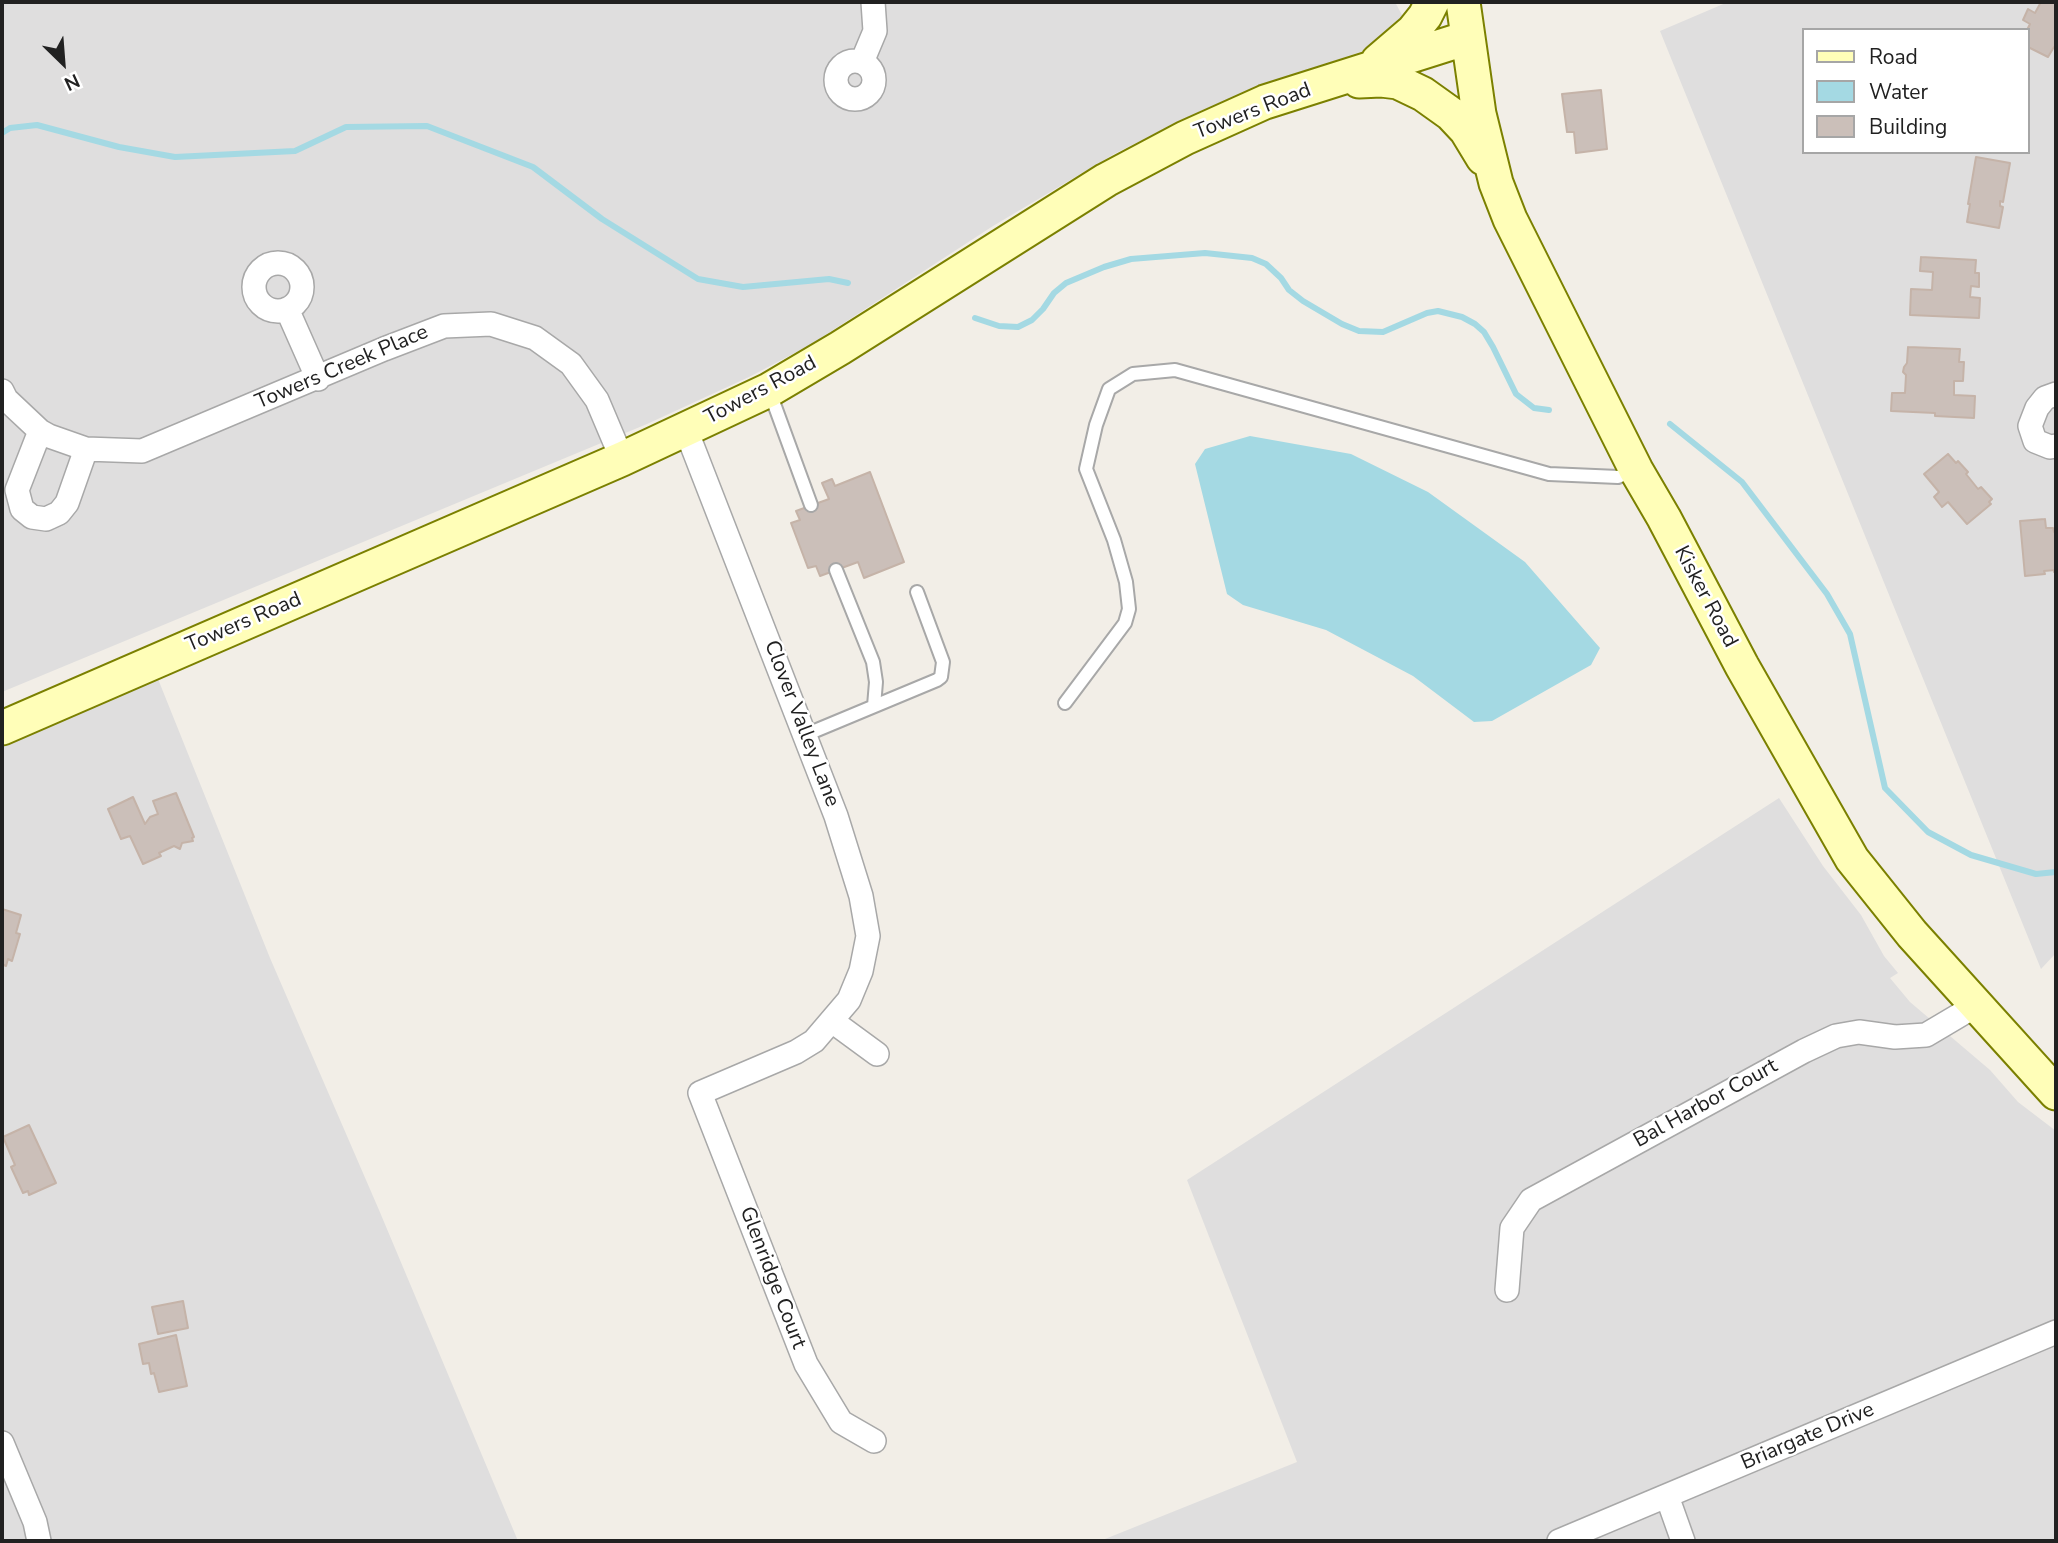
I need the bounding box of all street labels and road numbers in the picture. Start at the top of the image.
street label: Towers Road [1191,78,1315,146]
street label: Towers Creek Place [252,320,432,416]
street label: Towers Road [701,351,821,431]
street label: Kisker Road [1668,542,1742,652]
street label: Towers Road [182,587,306,659]
street label: Clover Valley Lane [758,637,844,811]
street label: Bal Harbor Court [1630,1054,1782,1154]
street label: Glenridge Court [733,1203,811,1353]
street label: Briargate Drive [1738,1398,1878,1476]

